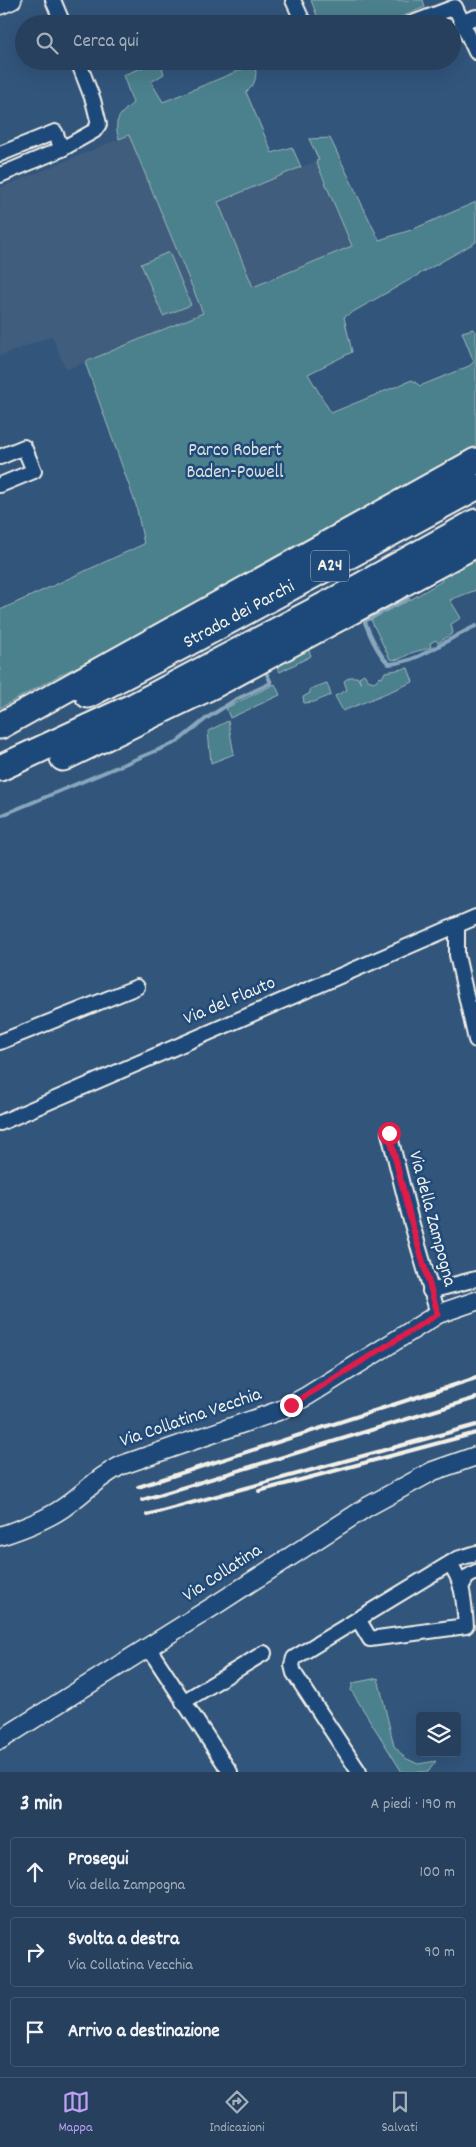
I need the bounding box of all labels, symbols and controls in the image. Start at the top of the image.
search box [15,15,461,70]
icon: search [33,29,61,57]
text: Cerca qui [73,29,139,56]
park label: Parco Robert Baden-Powell [186,438,284,487]
road number: A24 [311,550,349,582]
street label: Strada dei Parchi [179,574,300,656]
street label: Via del Flauto [180,971,280,1033]
route start [378,1122,401,1145]
street label: Via della Zampogna [400,1148,462,1291]
street label: Via Collatina Vecchia [117,1382,266,1456]
route end [280,1394,303,1417]
street label: Via Collatina [178,1538,269,1610]
map controls [416,1712,461,1757]
button: layers [416,1712,461,1757]
text: 3 min [20,1790,62,1820]
text: A piedi · 190 m [371,1793,456,1816]
text: Prosegui [68,1847,128,1874]
icon: ahead [21,1858,49,1886]
text: 100 m [419,1861,455,1884]
text: Via della Zampogna [68,1874,185,1897]
text: Svolta a destra [68,1927,179,1954]
icon: right [21,1938,49,1966]
text: 90 m [424,1941,455,1964]
text: Via Collatina Vecchia [68,1954,193,1977]
icon: arrive [21,2018,49,2046]
text: Arrivo a destinazione [68,2019,220,2046]
tab: Mappa [58,2088,93,2138]
tab: Indicazioni [209,2088,265,2138]
tab: Salvati [381,2088,418,2138]

